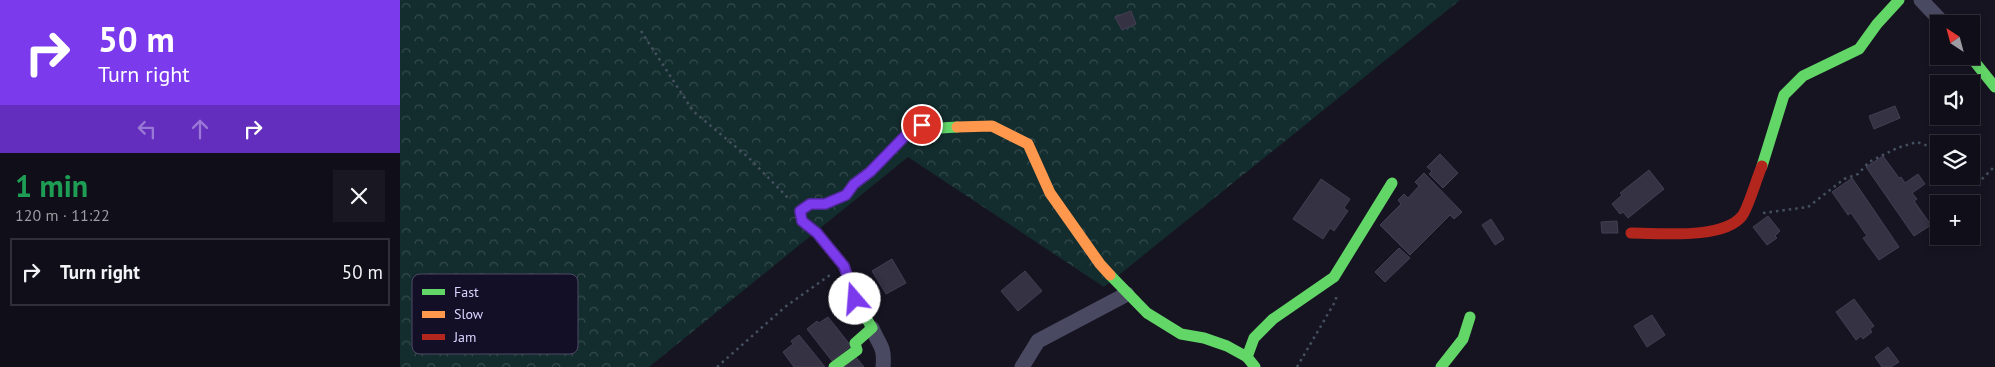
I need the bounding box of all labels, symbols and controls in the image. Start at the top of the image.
north arrow [1930,15,1980,65]
map controls [1930,15,1980,245]
text: 50 m [98,16,175,62]
icon: right [15,20,80,85]
text: Turn right [98,60,190,88]
button: sound [1930,75,1980,125]
pin [901,104,943,146]
icon: arrive [908,111,936,139]
icon: left [133,115,161,143]
icon: ahead [186,115,214,143]
icon: right [239,115,267,143]
button: layers [1930,135,1980,185]
text: 1 min [15,166,88,205]
button: close [333,170,385,222]
button: + [1930,195,1980,245]
text: 120 m · 11:22 [15,205,110,225]
icon: right [17,258,45,286]
text: Turn right [60,260,140,284]
text: 50 m [342,260,383,284]
position arrow [828,272,880,324]
legend [412,274,578,354]
text: Fast [454,283,479,301]
text: Slow [454,305,484,323]
text: Jam [453,328,476,346]

